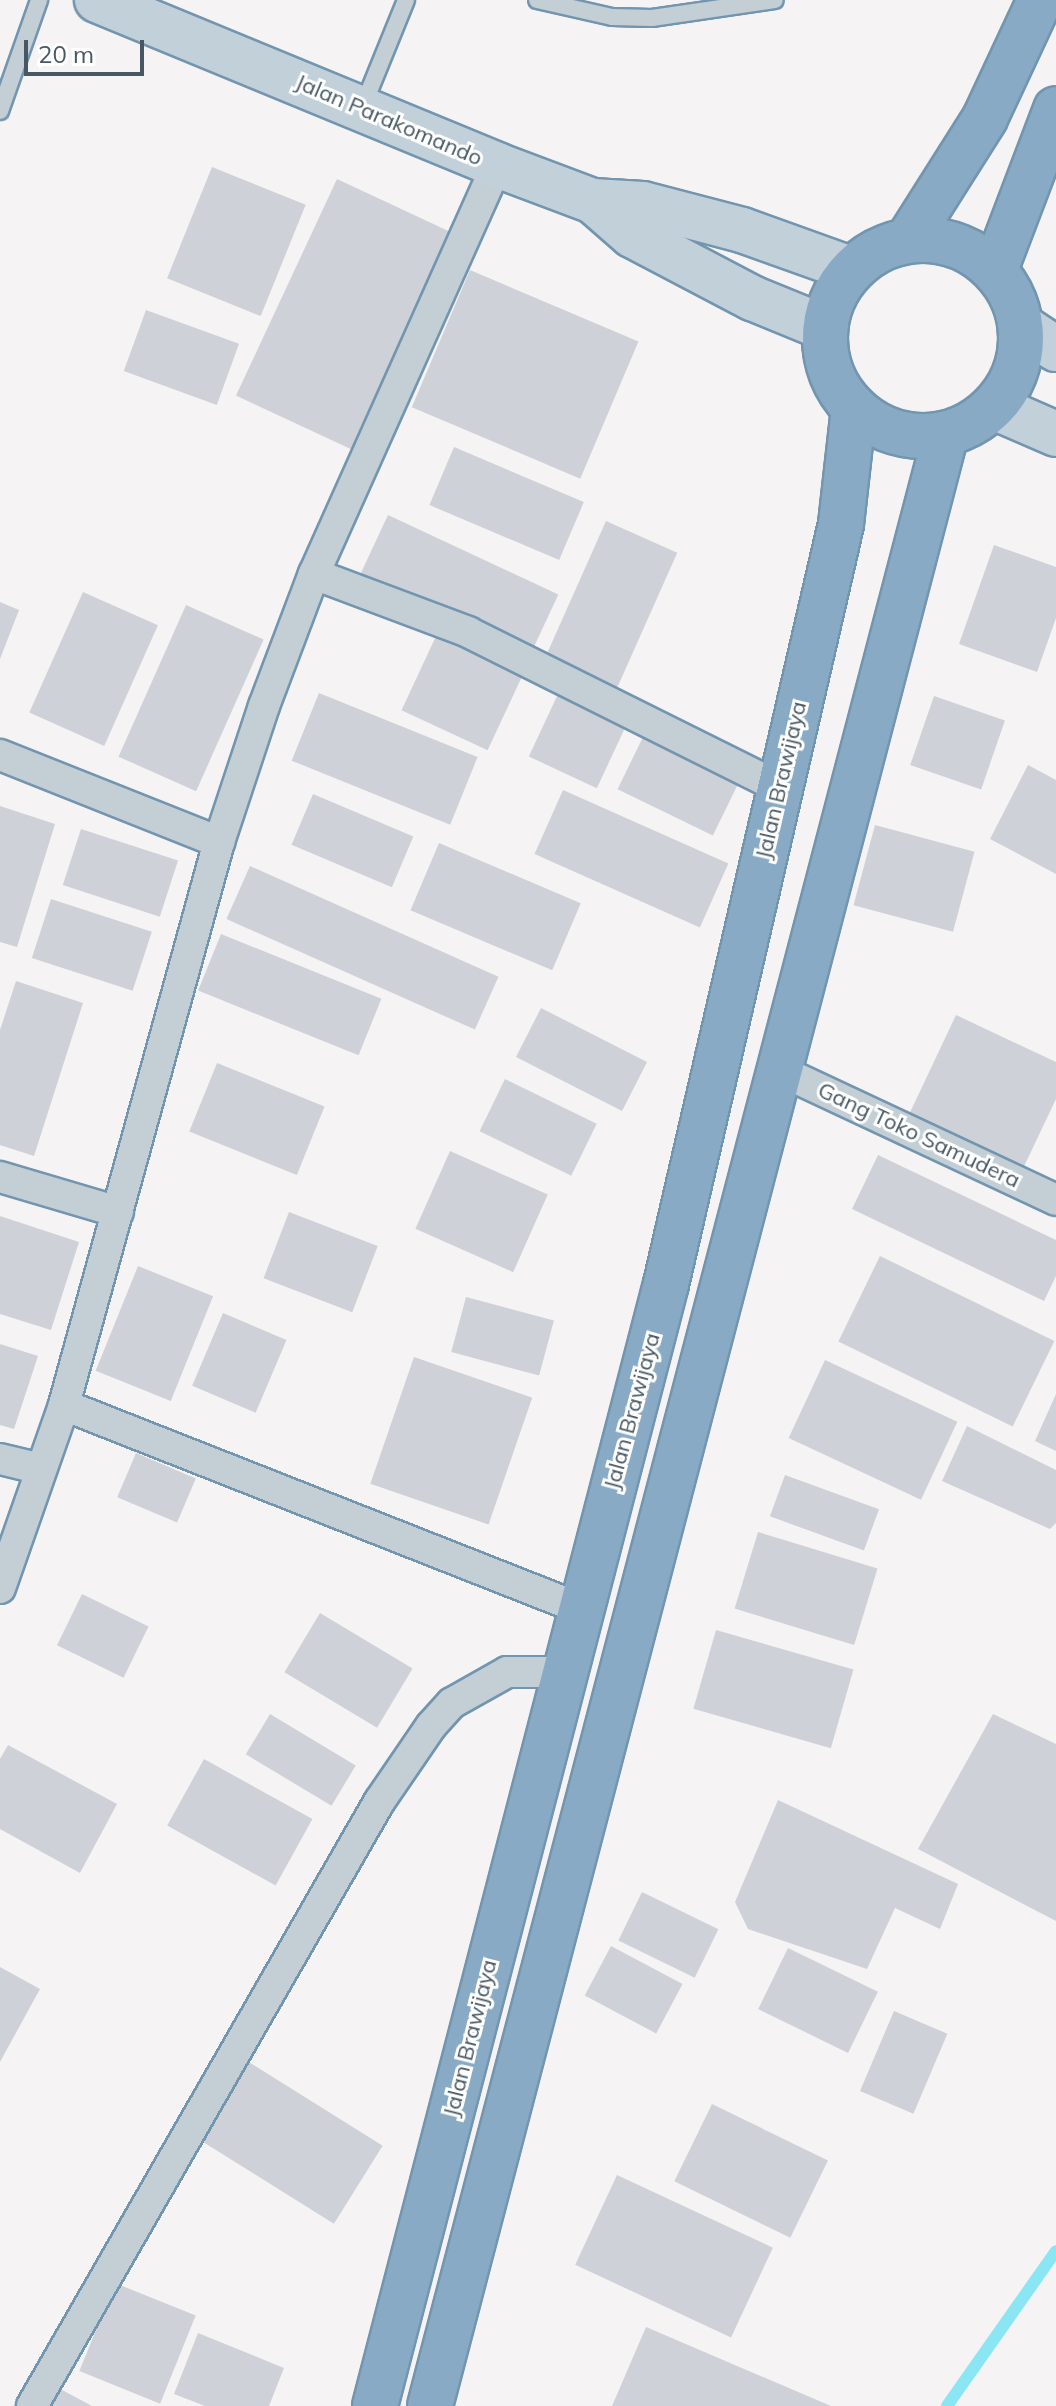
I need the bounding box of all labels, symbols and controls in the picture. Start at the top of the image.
scale bar [28,24,148,74]
text: 20 m [38,39,94,69]
street label: Jalan Parakomando [292,69,486,171]
street label: Jalan Brawijaya [750,699,812,861]
street label: Gang Toko Samudera [814,1077,1024,1193]
street label: Jalan Brawijaya [598,1330,666,1492]
street label: Jalan Brawijaya [438,1957,502,2119]

